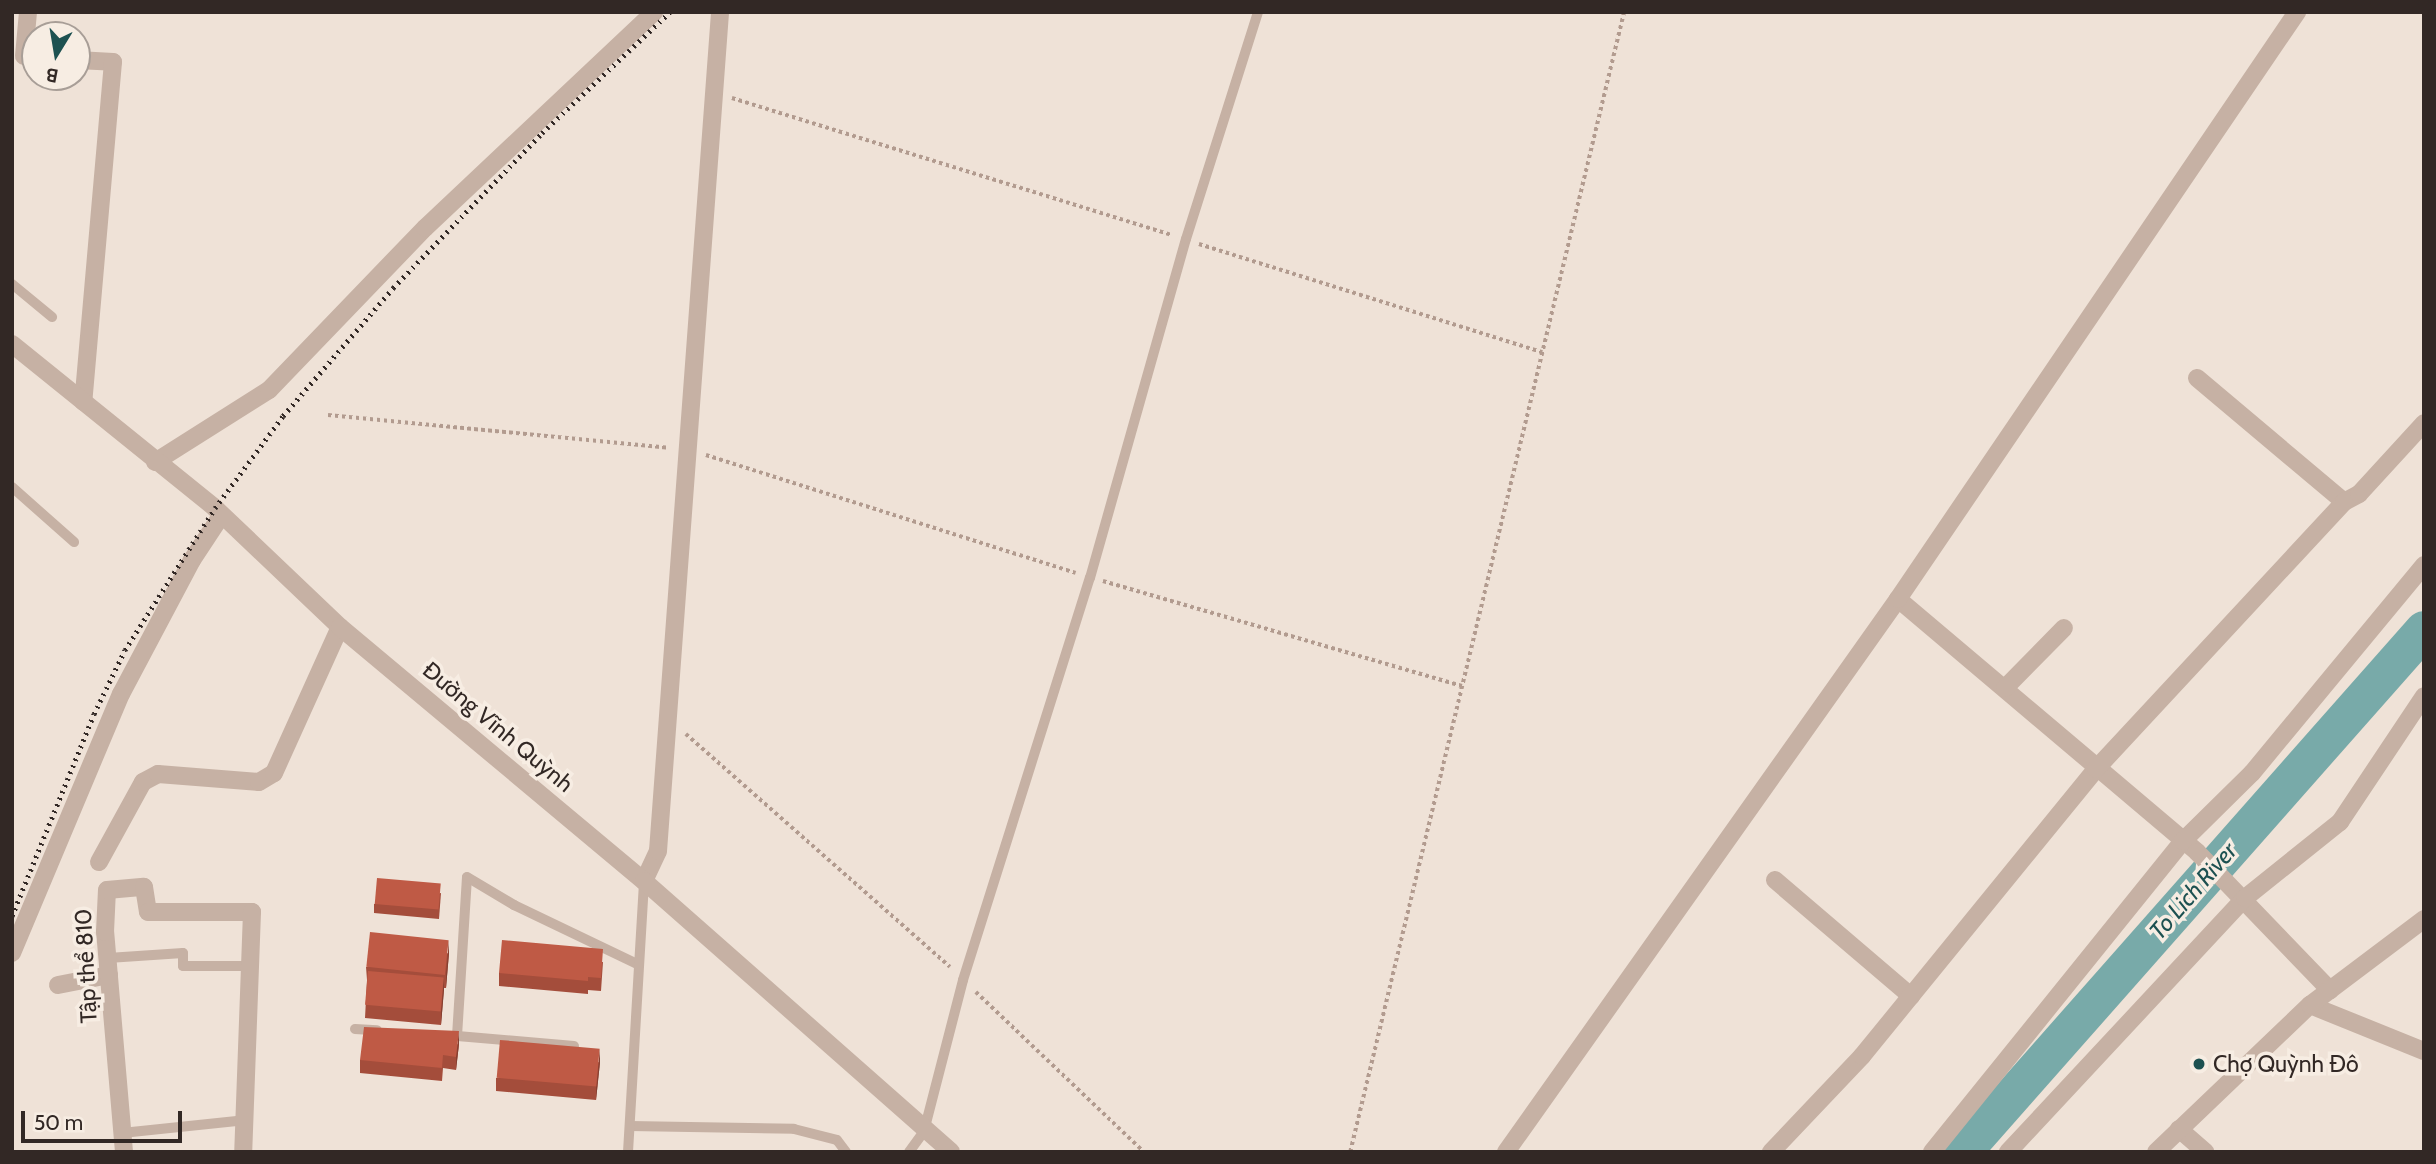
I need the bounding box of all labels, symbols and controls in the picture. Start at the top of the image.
north arrow [21,21,91,91]
text: B [44,63,60,88]
street label: Đường Vĩnh Quỳnh [417,656,579,798]
water label: To Lich River [2143,837,2243,945]
street label: Tập thể 810 [69,908,103,1024]
place label: Chợ Quỳnh Đô [2213,1050,2359,1078]
marker: Chợ Quỳnh Đô [2191,1056,2207,1072]
scale bar [24,1098,186,1142]
text: 50 m [34,1110,83,1135]

